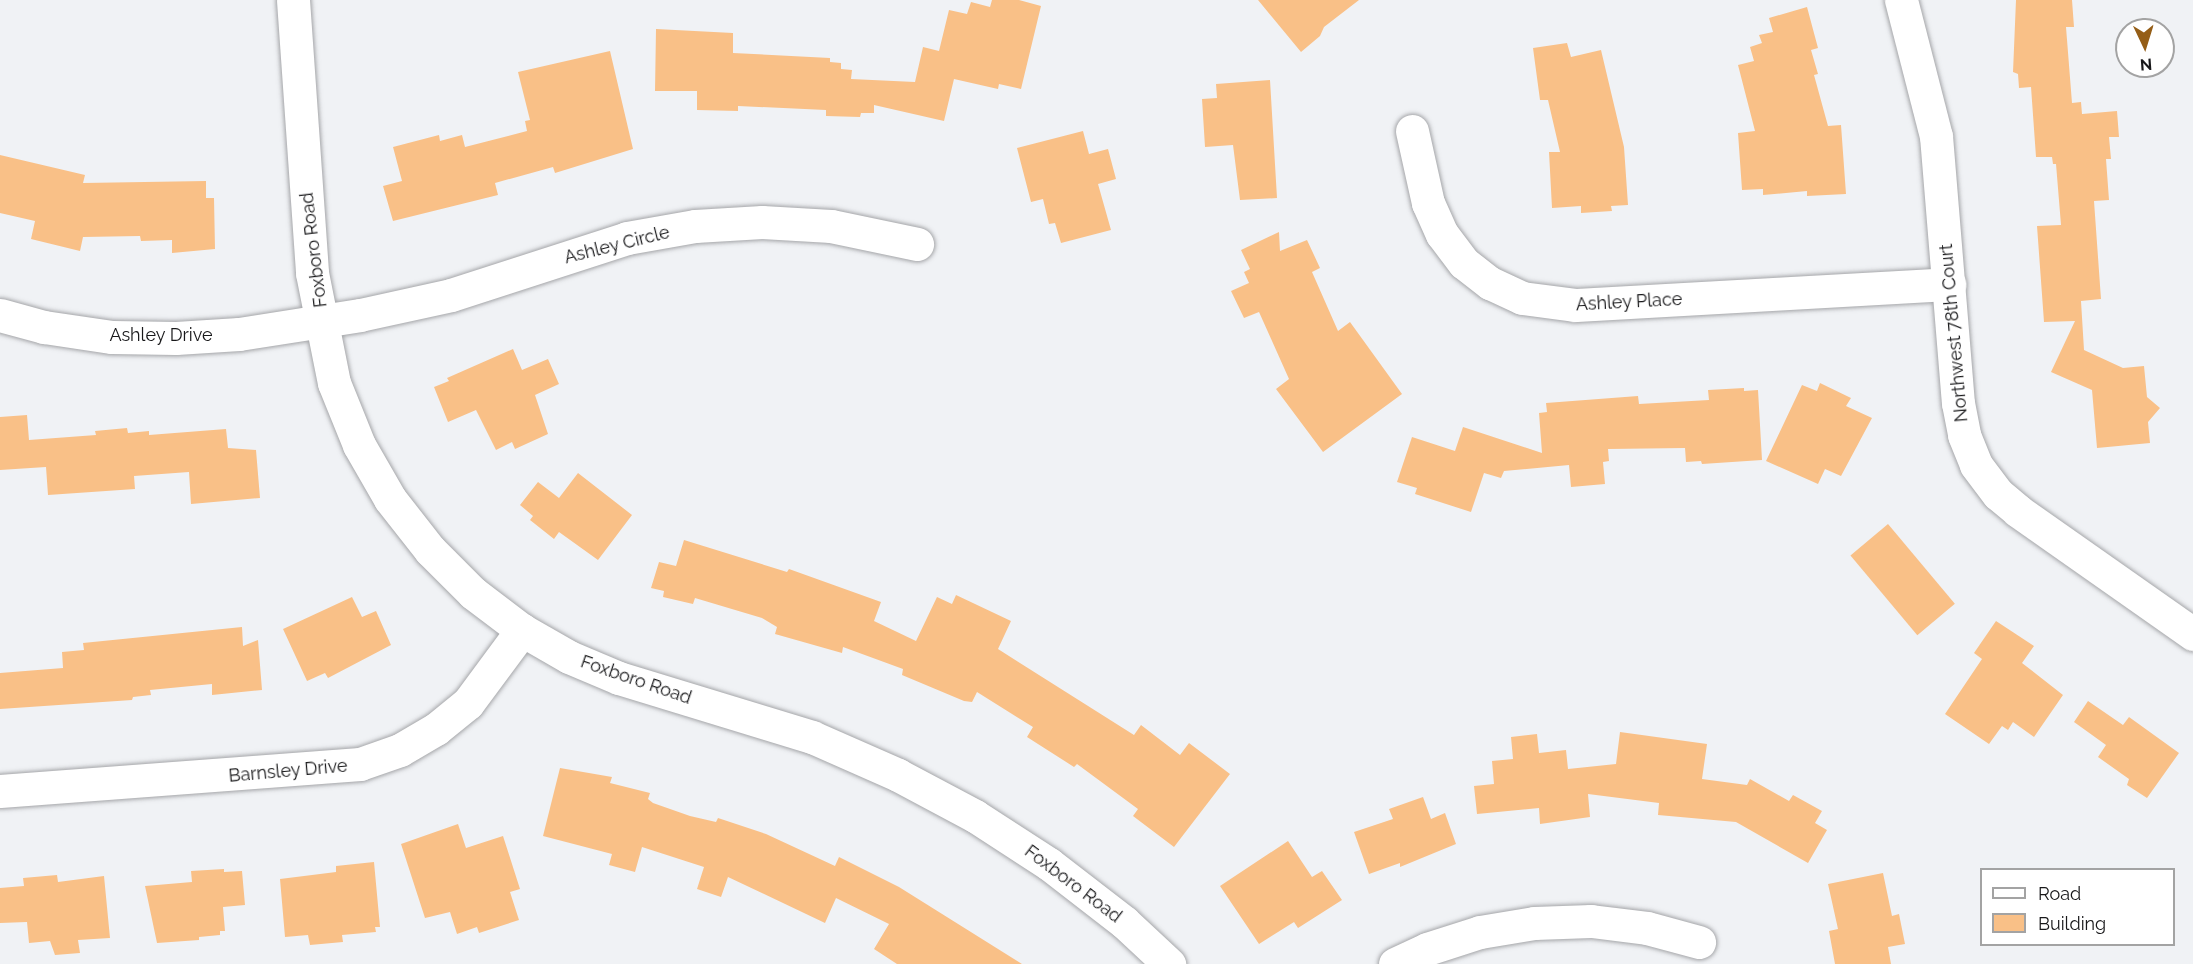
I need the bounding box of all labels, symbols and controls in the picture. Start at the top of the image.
north arrow [2115,18,2175,78]
text: N [2139,55,2153,74]
street label: Foxboro Road [296,191,332,309]
street label: Ashley Circle [562,221,672,269]
street label: Northwest 78th Court [1935,243,1973,423]
street label: Ashley Place [1575,288,1683,316]
street label: Ashley Drive [109,324,213,346]
street label: Foxboro Road [578,651,694,709]
street label: Barnsley Drive [227,755,349,787]
street label: Foxboro Road [1020,841,1126,927]
legend [1980,868,2175,946]
text: Road [2038,883,2081,904]
text: Building [2038,913,2106,934]

